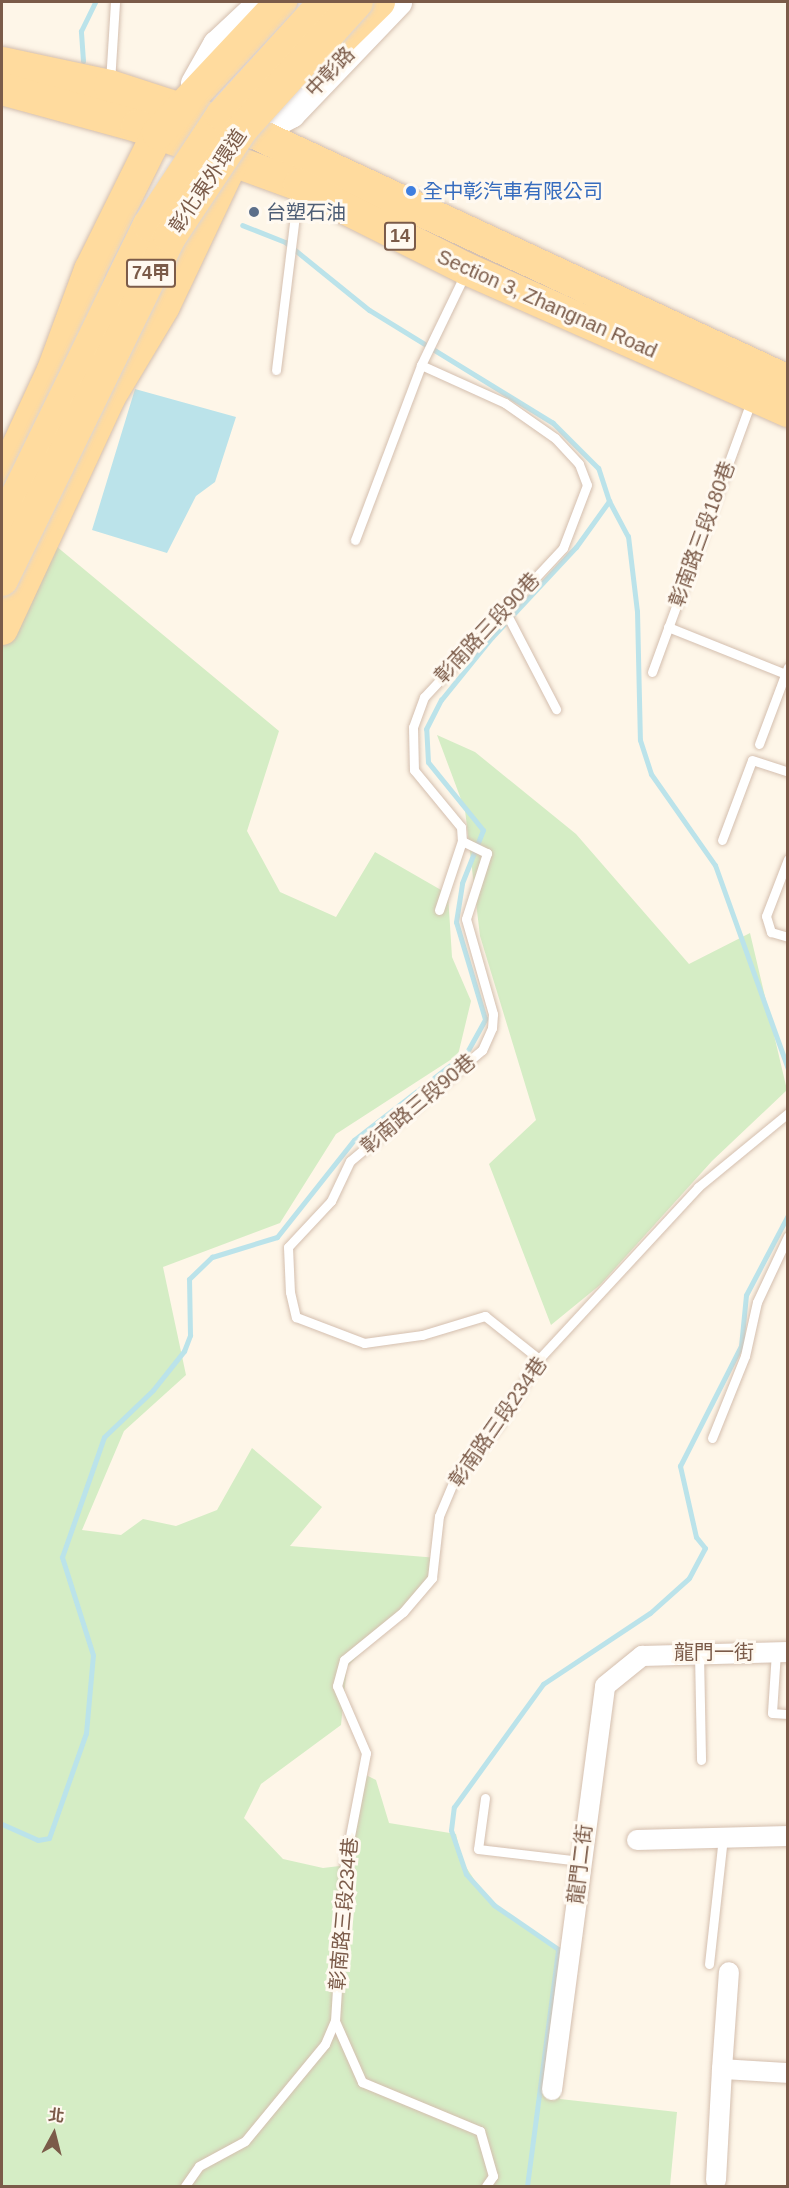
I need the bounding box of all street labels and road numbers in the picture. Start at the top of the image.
street label: 中彰路 [301,42,359,102]
street label: 彰化東外環道 [165,125,251,237]
road number: 14 [384,221,416,251]
street label: Section 3, Zhangnan Road [433,245,661,363]
road number: 74甲 [126,258,176,288]
street label: 彰南路三段180巷 [664,458,740,610]
street label: 彰南路三段90巷 [430,568,544,688]
street label: 彰南路三段90巷 [356,1049,480,1159]
street label: 彰南路三段234巷 [444,1352,552,1492]
street label: 龍門一街 [674,1640,754,1664]
street label: 龍門二街 [563,1823,597,1905]
street label: 彰南路三段234巷 [325,1837,363,1991]

